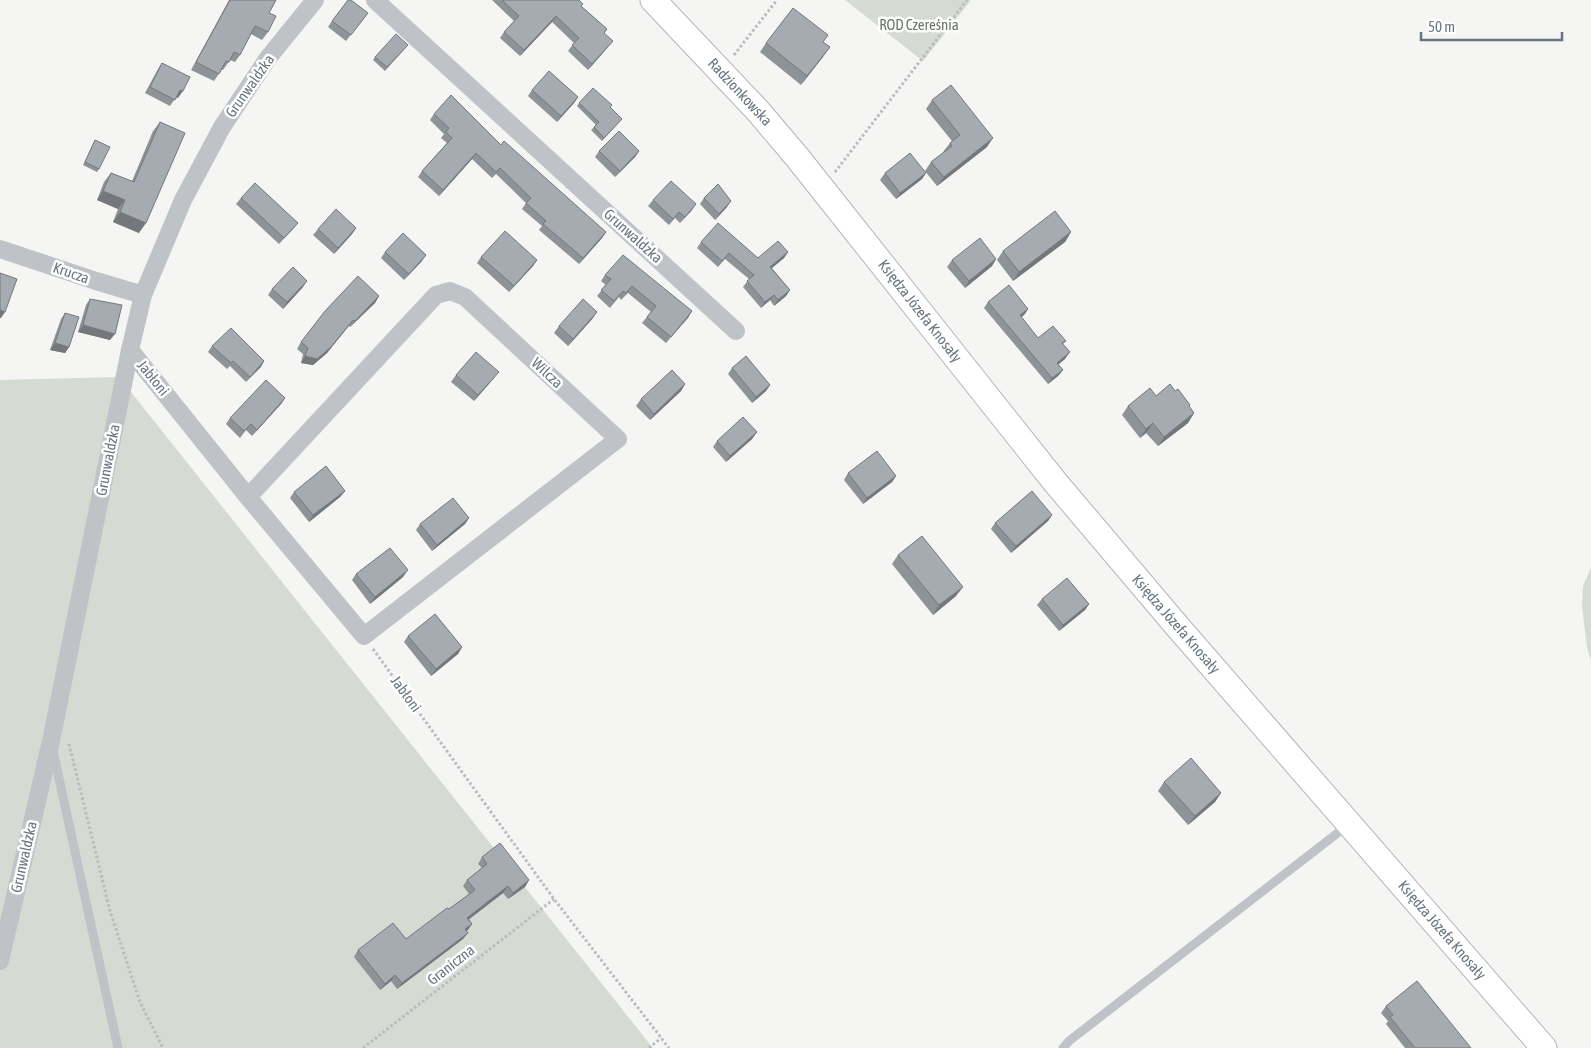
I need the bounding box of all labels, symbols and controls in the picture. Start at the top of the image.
scale bar [1421,10,1562,42]
park label: ROD Czereśnia [879,16,959,33]
text: 50 m [1428,18,1455,35]
street label: Grunwaldzka [222,51,277,120]
street label: Radzionkowska [705,54,776,129]
street label: Grunwaldzka [601,205,666,266]
street label: Księdza Józefa Knosały [875,256,966,365]
street label: Krucza [51,258,91,287]
street label: Wilcza [528,354,566,391]
street label: Jabłoni [134,357,173,399]
street label: Grunwaldzka [92,423,123,497]
street label: Księdza Józefa Knosały [1129,571,1224,677]
street label: Jabłoni [388,672,425,715]
street label: Grunwaldzka [7,820,40,894]
street label: Księdza Józefa Knosały [1395,877,1490,983]
street label: Graniczna [424,941,478,988]

